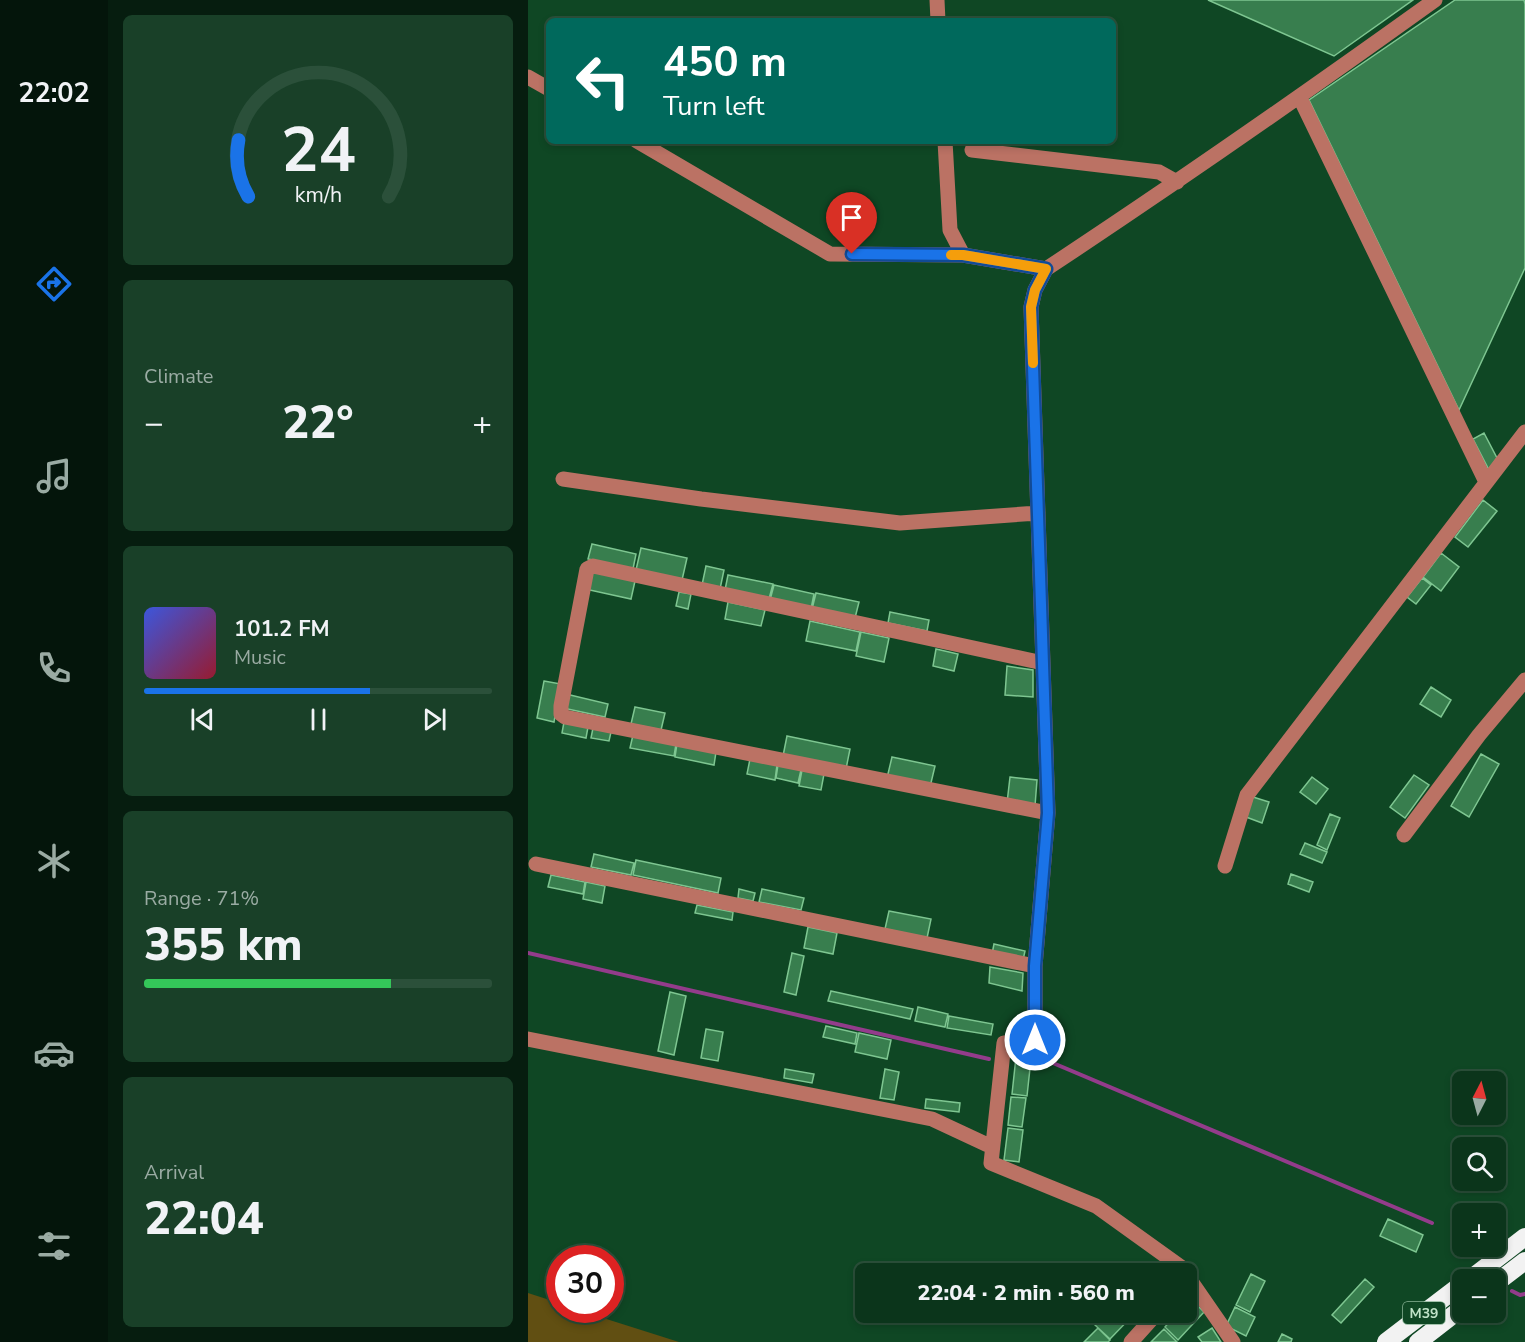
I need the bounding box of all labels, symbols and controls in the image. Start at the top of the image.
text: 450 m [663,34,787,91]
icon: left [564,42,642,120]
text: 22:02 [18,75,90,112]
text: Turn left [663,88,764,125]
text: 24 [281,108,355,193]
text: km/h [294,181,342,211]
pin [826,192,877,254]
icon: arrive [835,201,868,234]
icon: directions [33,263,75,305]
text: Climate [144,363,213,390]
text: 22° [282,393,354,454]
text: − [144,401,164,446]
text: + [472,401,492,446]
icon: music [33,455,75,497]
text: 101.2 FM [234,614,330,644]
text: Music [234,644,286,671]
icon: phone [33,647,75,689]
icon: previous [186,703,219,736]
icon: pause [302,703,335,736]
icon: next [418,703,451,736]
icon: climate [33,840,75,882]
text: Range · 71% [144,885,259,912]
text: 355 km [144,915,303,976]
position arrow [1003,1008,1067,1072]
icon: car [33,1032,75,1074]
north arrow [1452,1071,1506,1125]
map controls [1452,1071,1506,1323]
button: search [1452,1137,1506,1191]
text: Arrival [144,1159,204,1186]
text: 22:04 [144,1189,264,1250]
button: + [1452,1203,1506,1257]
icon: filters [33,1225,75,1267]
speed limit sign: 30 [546,1245,624,1323]
button: − [1452,1269,1506,1323]
text: 22:04 · 2 min · 560 m [917,1278,1135,1308]
road number: M39 [1403,1302,1445,1324]

